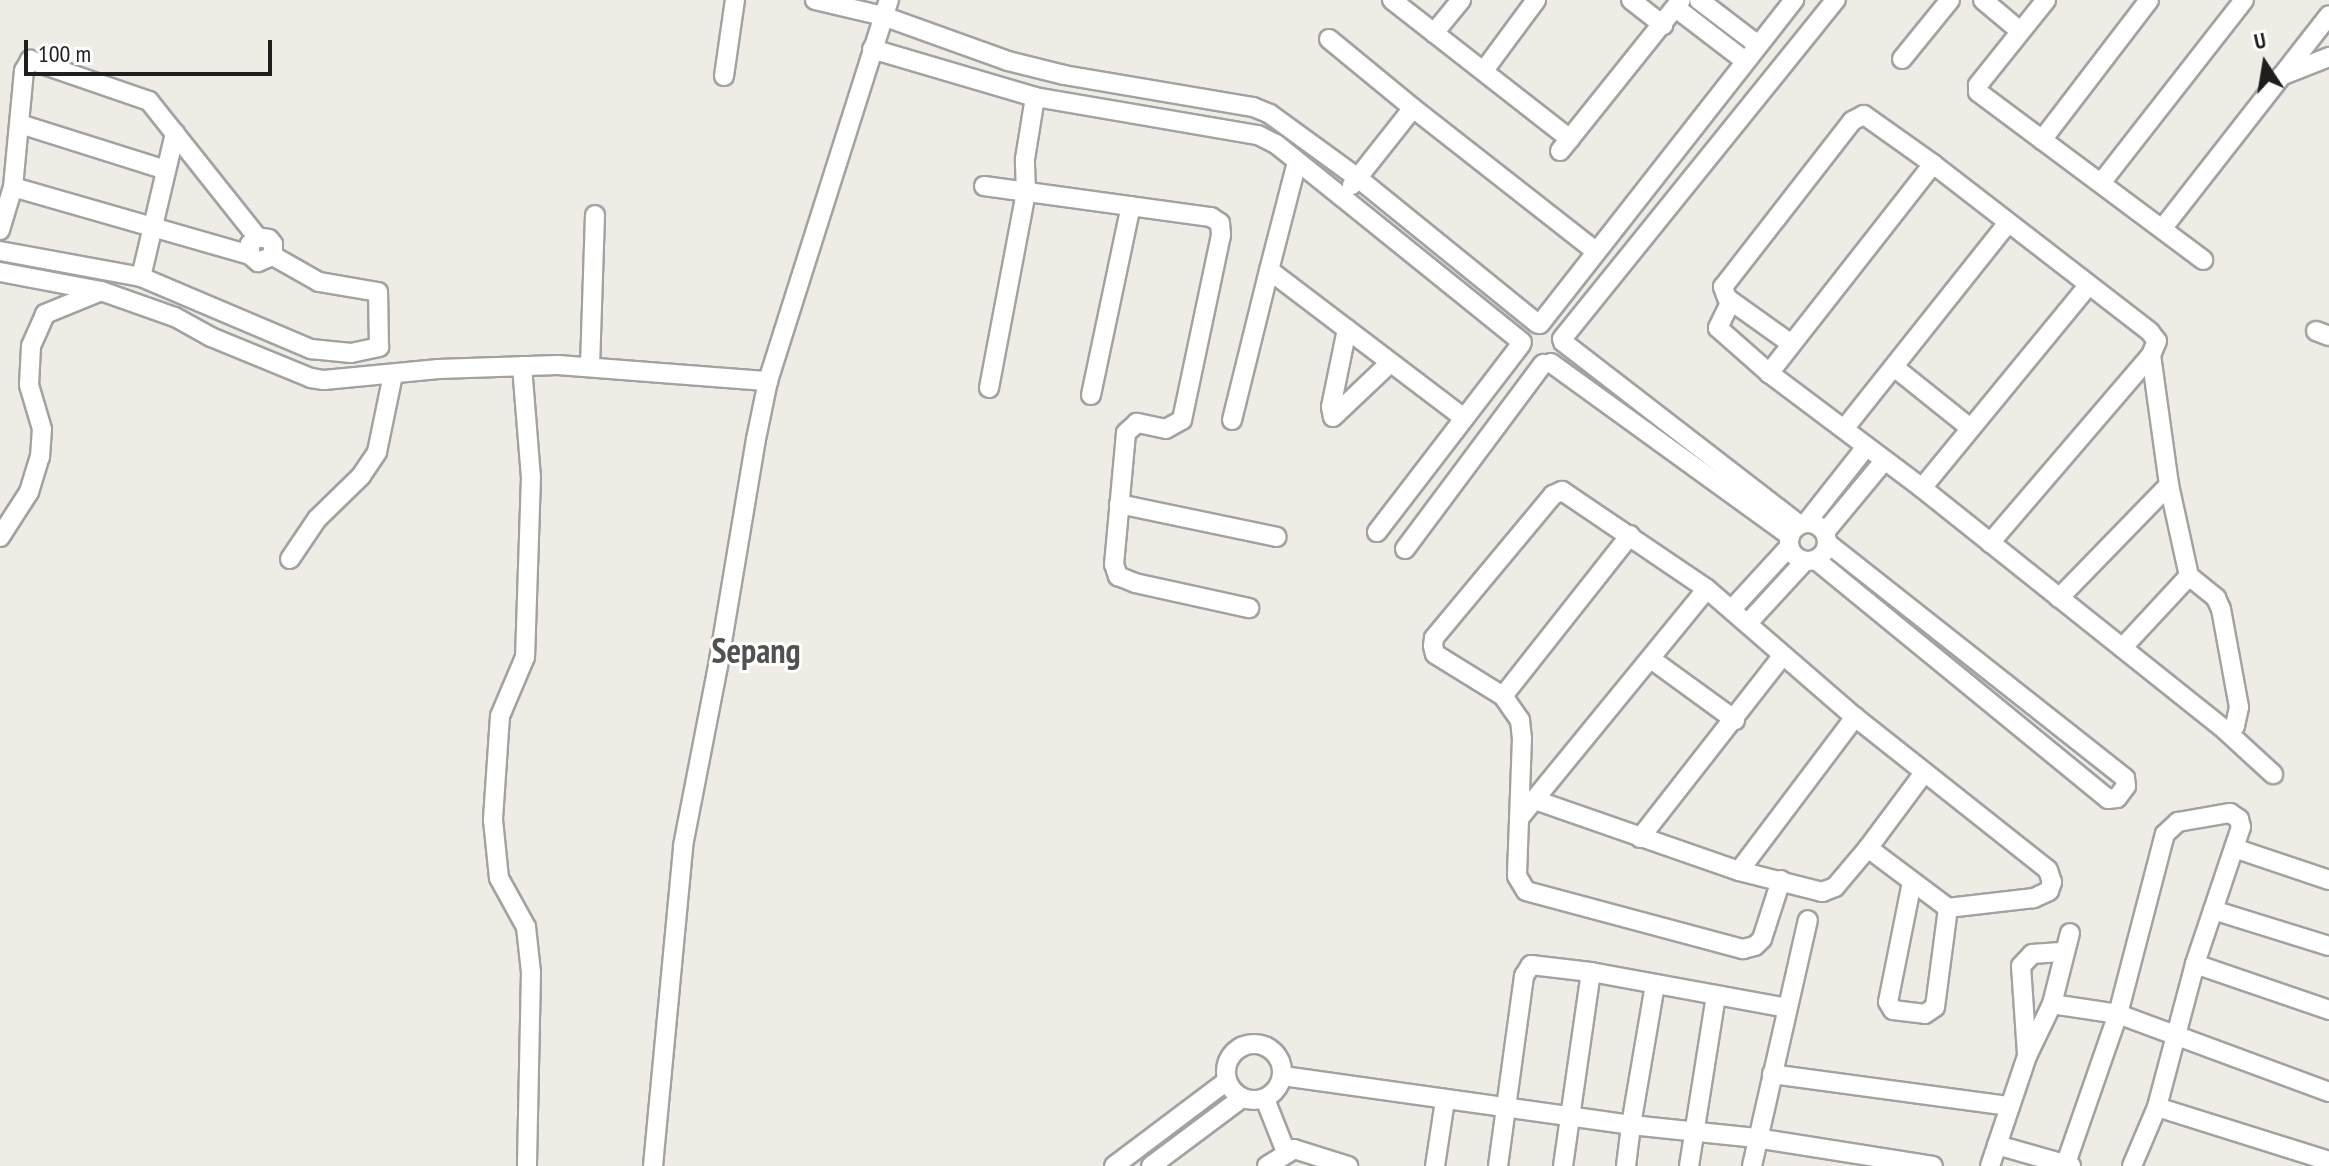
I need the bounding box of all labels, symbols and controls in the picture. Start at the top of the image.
scale bar [28,24,276,74]
north arrow [2225,24,2305,104]
text: U [2252,26,2268,55]
text: 100 m [38,38,91,69]
district label: Sepang [711,631,801,671]

